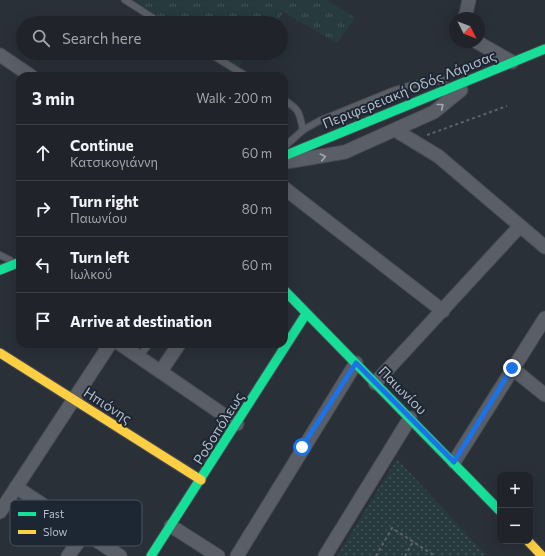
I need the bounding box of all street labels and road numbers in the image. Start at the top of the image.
street label: Περιφερειακή Οδός Λάρισας [320,46,498,132]
street label: Παιωνίου [375,362,431,418]
street label: Ηπιόνης [81,383,135,427]
street label: Ροδοπόλεως [189,389,247,467]

